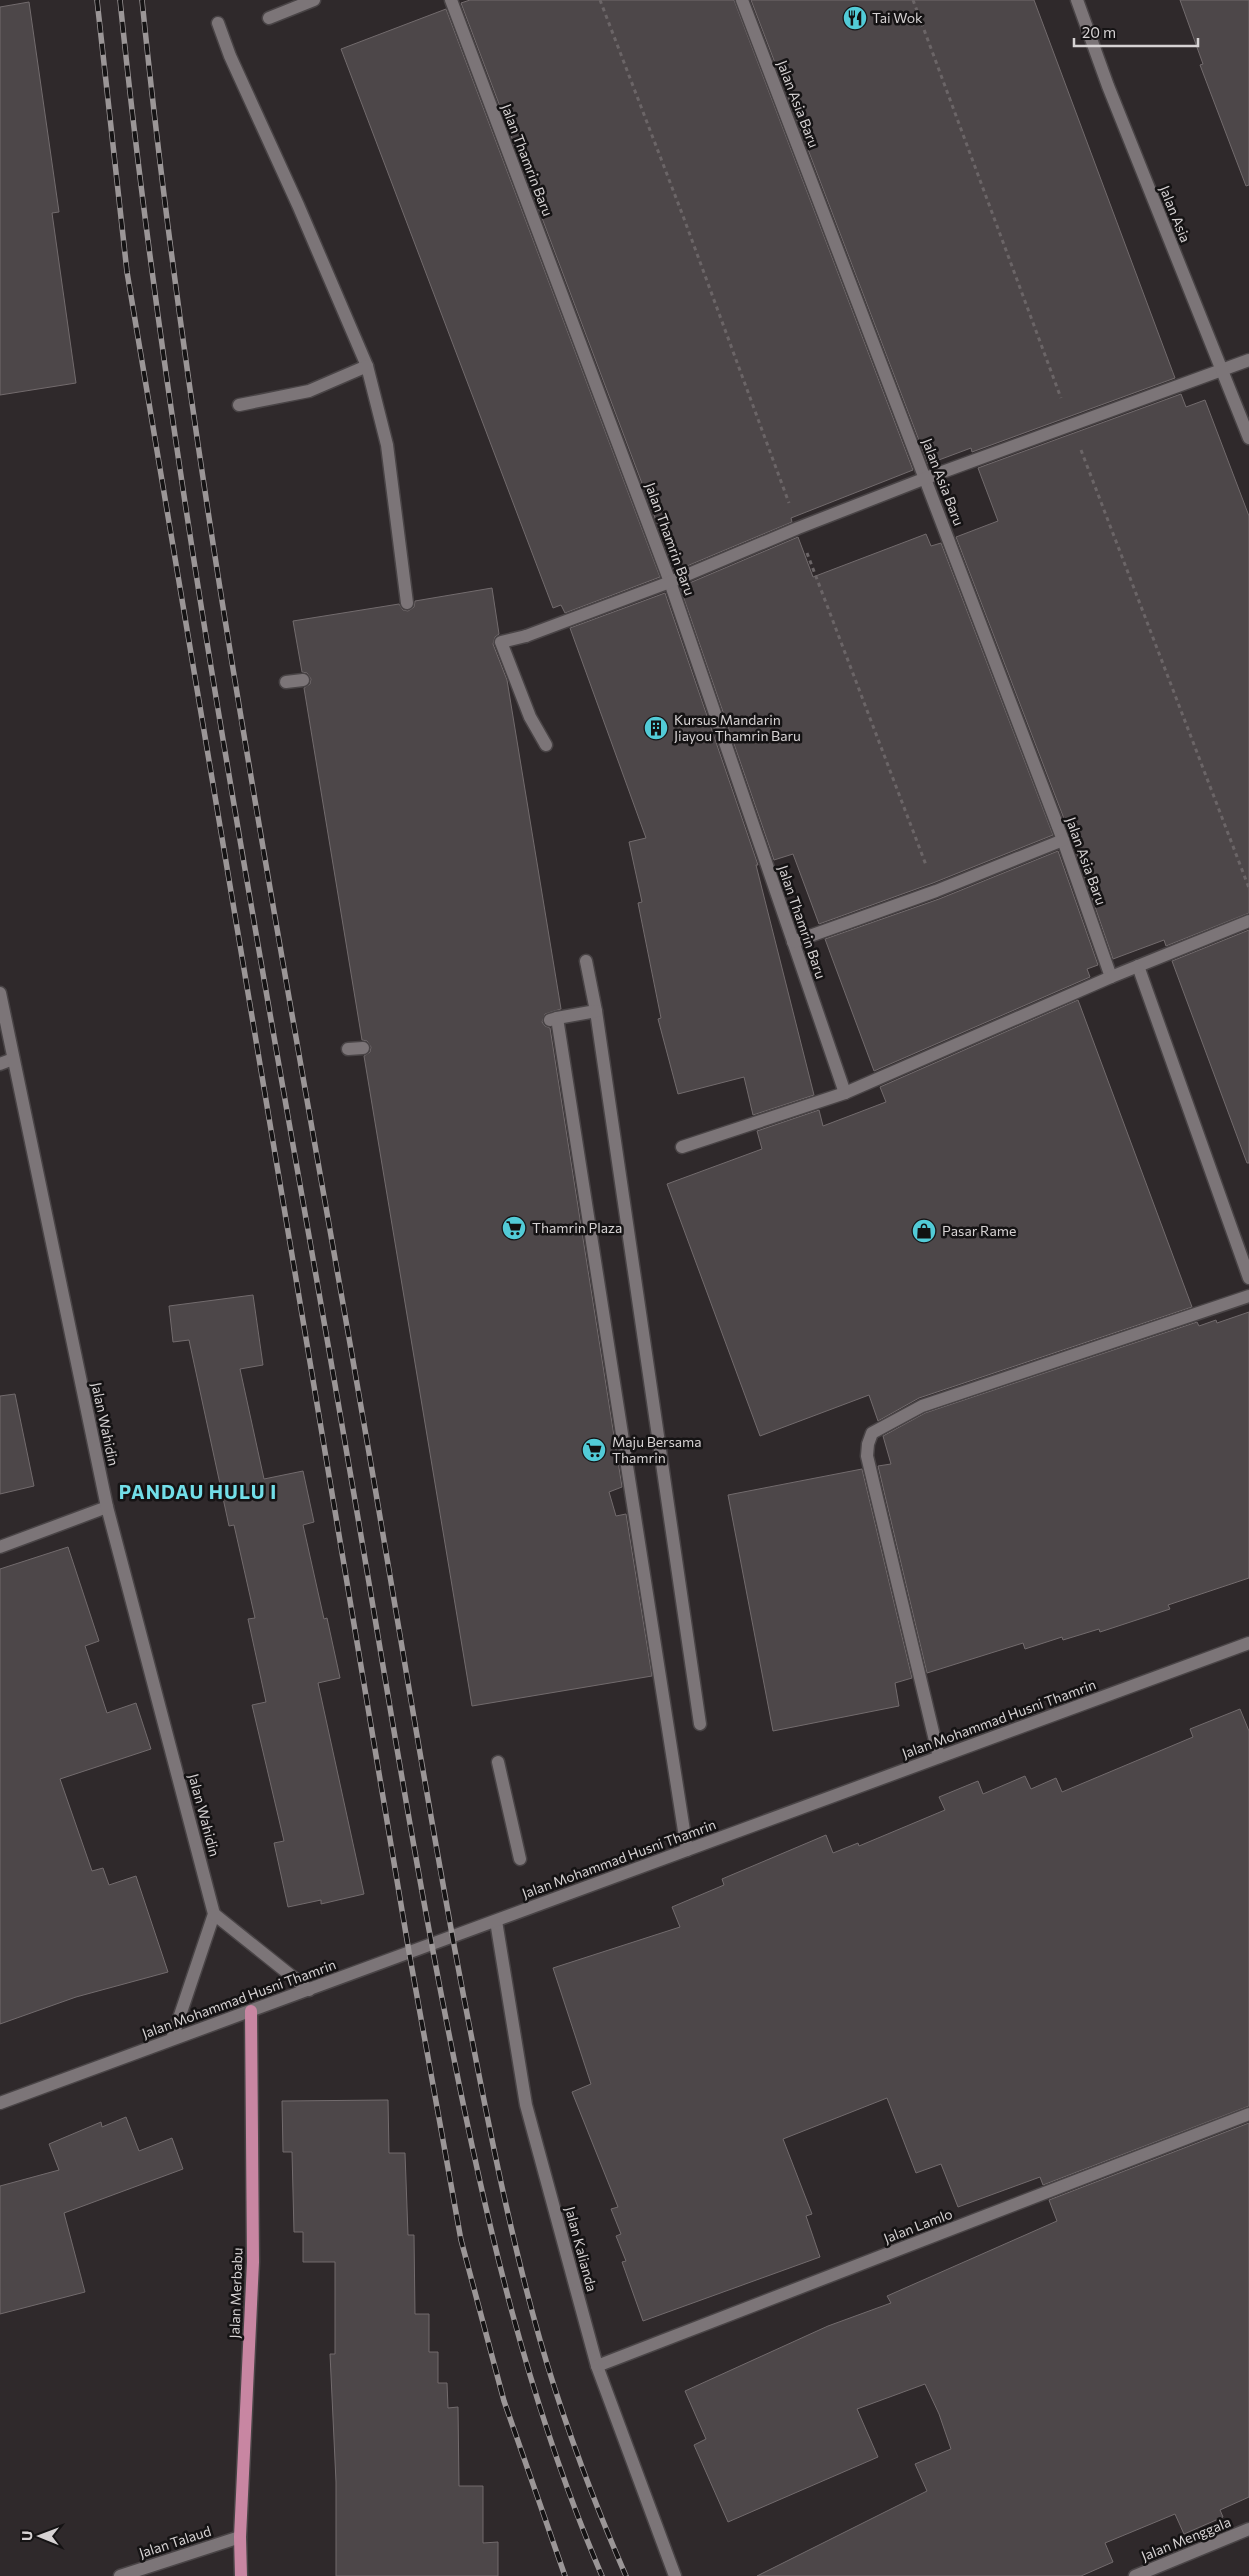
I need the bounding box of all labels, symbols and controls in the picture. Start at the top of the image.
restaurant icon: Tai Wok [842,5,868,31]
place label: Tai Wok [872,9,923,26]
scale bar [1074,15,1198,47]
text: 20 m [1082,23,1116,41]
street label: Jalan Asia Baru [774,58,823,150]
street label: Jalan Thamrin Baru [498,101,557,219]
street label: Jalan Asia [1156,183,1195,245]
street label: Jalan Asia Baru [919,436,968,528]
street label: Jalan Thamrin Baru [642,480,699,598]
place label: Kursus Mandarin Jiayou Thamrin Baru [674,711,801,744]
building icon: Kursus Mandarin Jiayou Thamrin Baru [643,715,669,741]
street label: Jalan Asia Baru [1063,815,1110,907]
street label: Jalan Thamrin Baru [775,863,830,981]
supermarket icon: Thamrin Plaza [501,1215,527,1241]
shop icon: Pasar Rame [911,1218,937,1244]
place label: Thamrin Plaza [532,1219,622,1236]
place label: Pasar Rame [942,1222,1016,1239]
street label: Jalan Wahidin [88,1380,123,1467]
place label: Maju Bersama Thamrin [612,1433,702,1466]
supermarket icon: Maju Bersama Thamrin [581,1437,607,1463]
district label: PANDAU HULU I [119,1480,277,1503]
street label: Jalan Mohammad Husni Thamrin [899,1675,1098,1762]
street label: Jalan Wahidin [185,1772,224,1858]
street label: Jalan Mohammad Husni Thamrin [519,1815,718,1902]
street label: Jalan Mohammad Husni Thamrin [139,1955,338,2042]
street label: Jalan Kalianda [562,2204,601,2293]
street label: Jalan Lamlo [881,2205,955,2246]
street label: Jalan Merbabu [225,2247,246,2339]
north arrow [15,2511,65,2561]
street label: Jalan Menggala [1139,2513,1233,2564]
street label: Jalan Talaud [137,2522,213,2561]
text: U [18,2531,35,2541]

